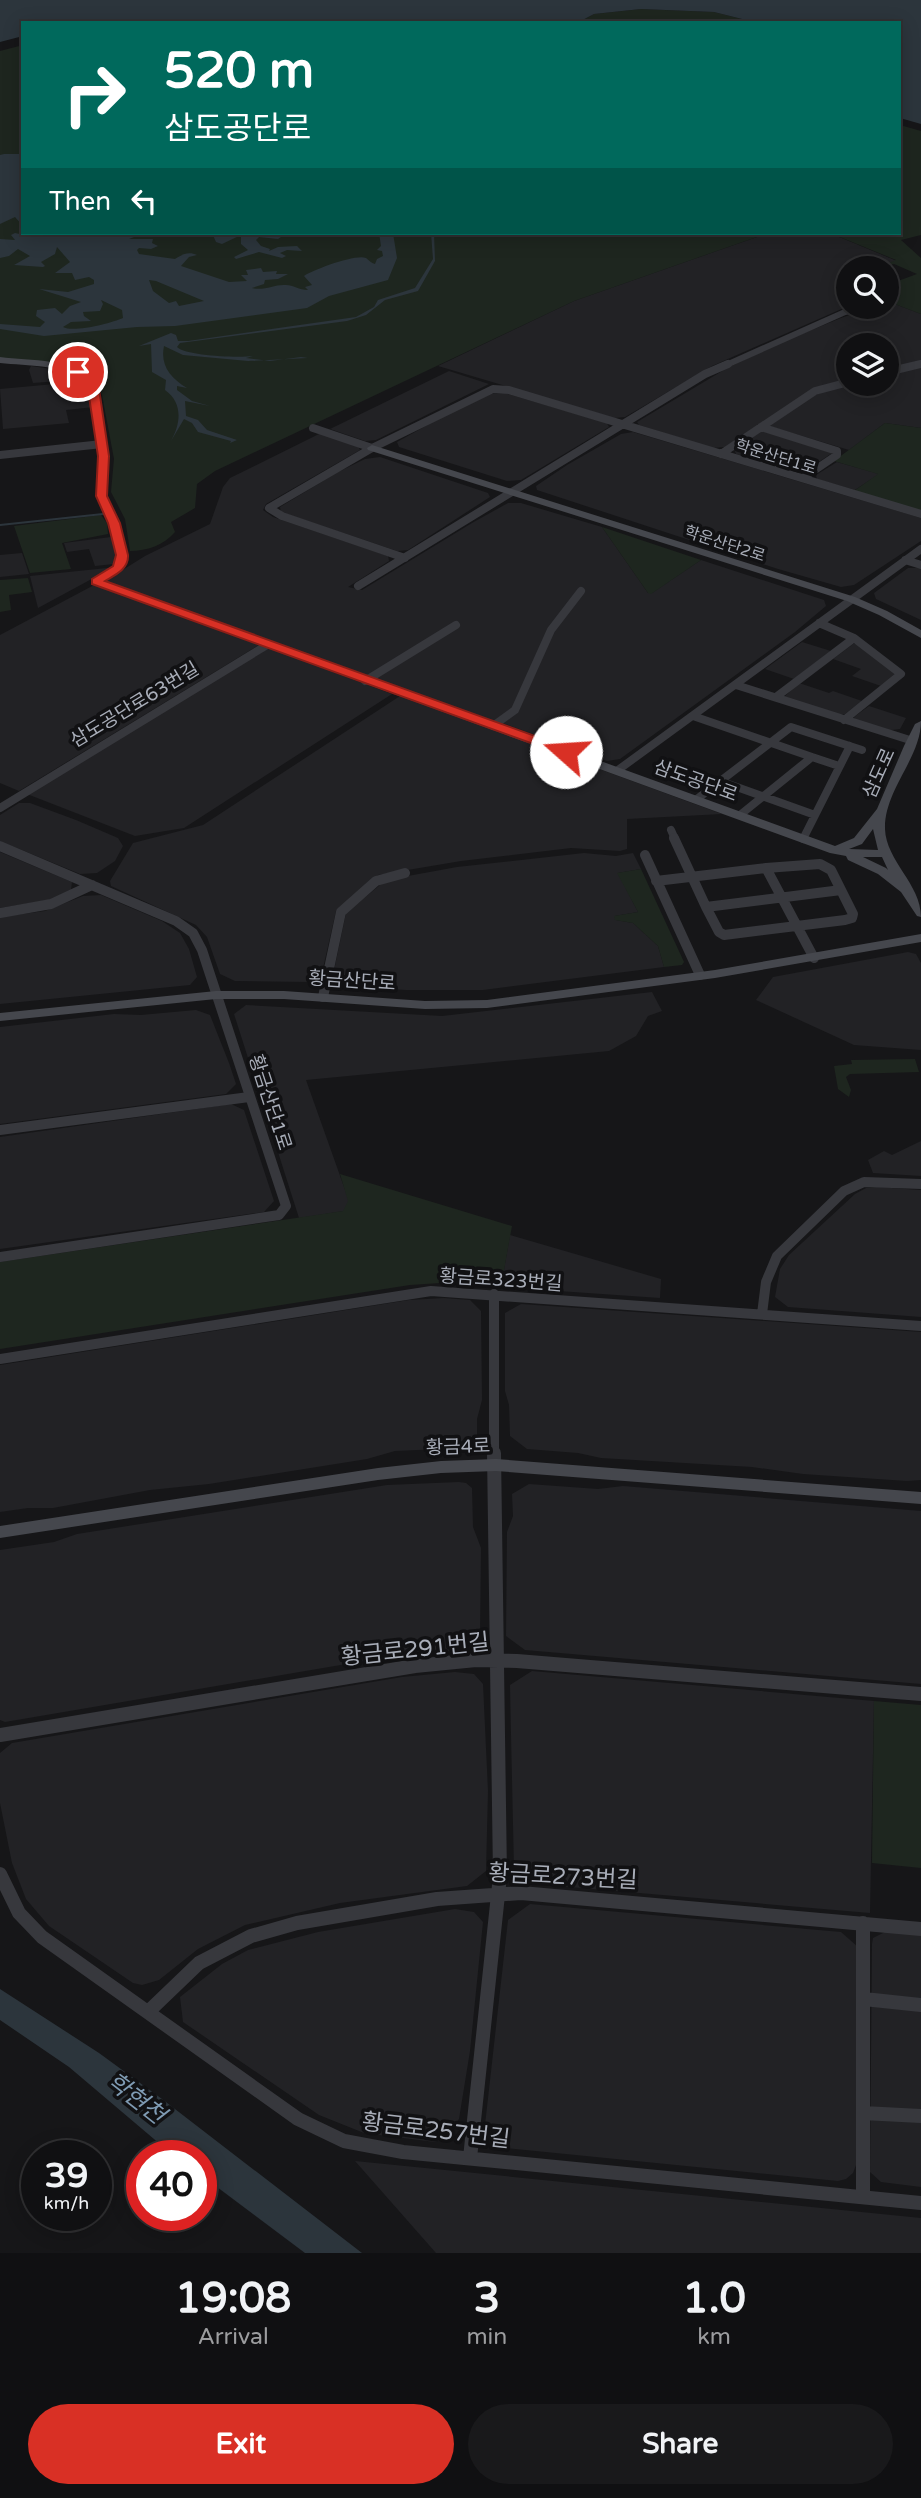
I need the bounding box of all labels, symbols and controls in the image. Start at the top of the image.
text: 520 m [164,42,314,101]
icon: right [49,49,140,140]
text: 삼도공단로 [164,110,311,148]
icon: left [125,182,163,220]
text: Then [49,186,111,217]
map controls [836,256,899,396]
button: search [836,256,899,319]
button: layers [836,333,899,396]
pin [48,342,108,402]
icon: arrive [59,353,97,391]
street label: 학운산단1로 [733,435,819,479]
street label: 학운산단2로 [682,522,768,566]
street label: 삼도공단로63번길 [66,658,203,752]
position arrow [529,715,603,789]
street label: 삼도로 [858,745,900,802]
street label: 삼도공단로 [651,756,740,806]
street label: 황금산단로 [308,967,396,995]
street label: 황금산단1로 [244,1052,296,1153]
street label: 황금로323번길 [439,1265,563,1295]
street label: 황금4로 [425,1435,491,1459]
street label: 황금로291번길 [339,1628,491,1672]
street label: 황금로273번길 [488,1859,638,1895]
water label: 학현천 [101,2067,173,2132]
street label: 황금로257번길 [360,2108,512,2154]
speed limit sign: 40 [126,2140,217,2231]
text: 39 [45,2155,88,2197]
text: km/h [44,2192,89,2214]
text: 19:08 [175,2273,291,2324]
text: 3 [474,2273,500,2324]
text: 1.0 [682,2273,746,2324]
text: Arrival [198,2323,269,2351]
text: min [466,2323,507,2351]
text: km [697,2323,731,2351]
button: Exit [28,2404,454,2484]
button: Share [468,2404,893,2484]

